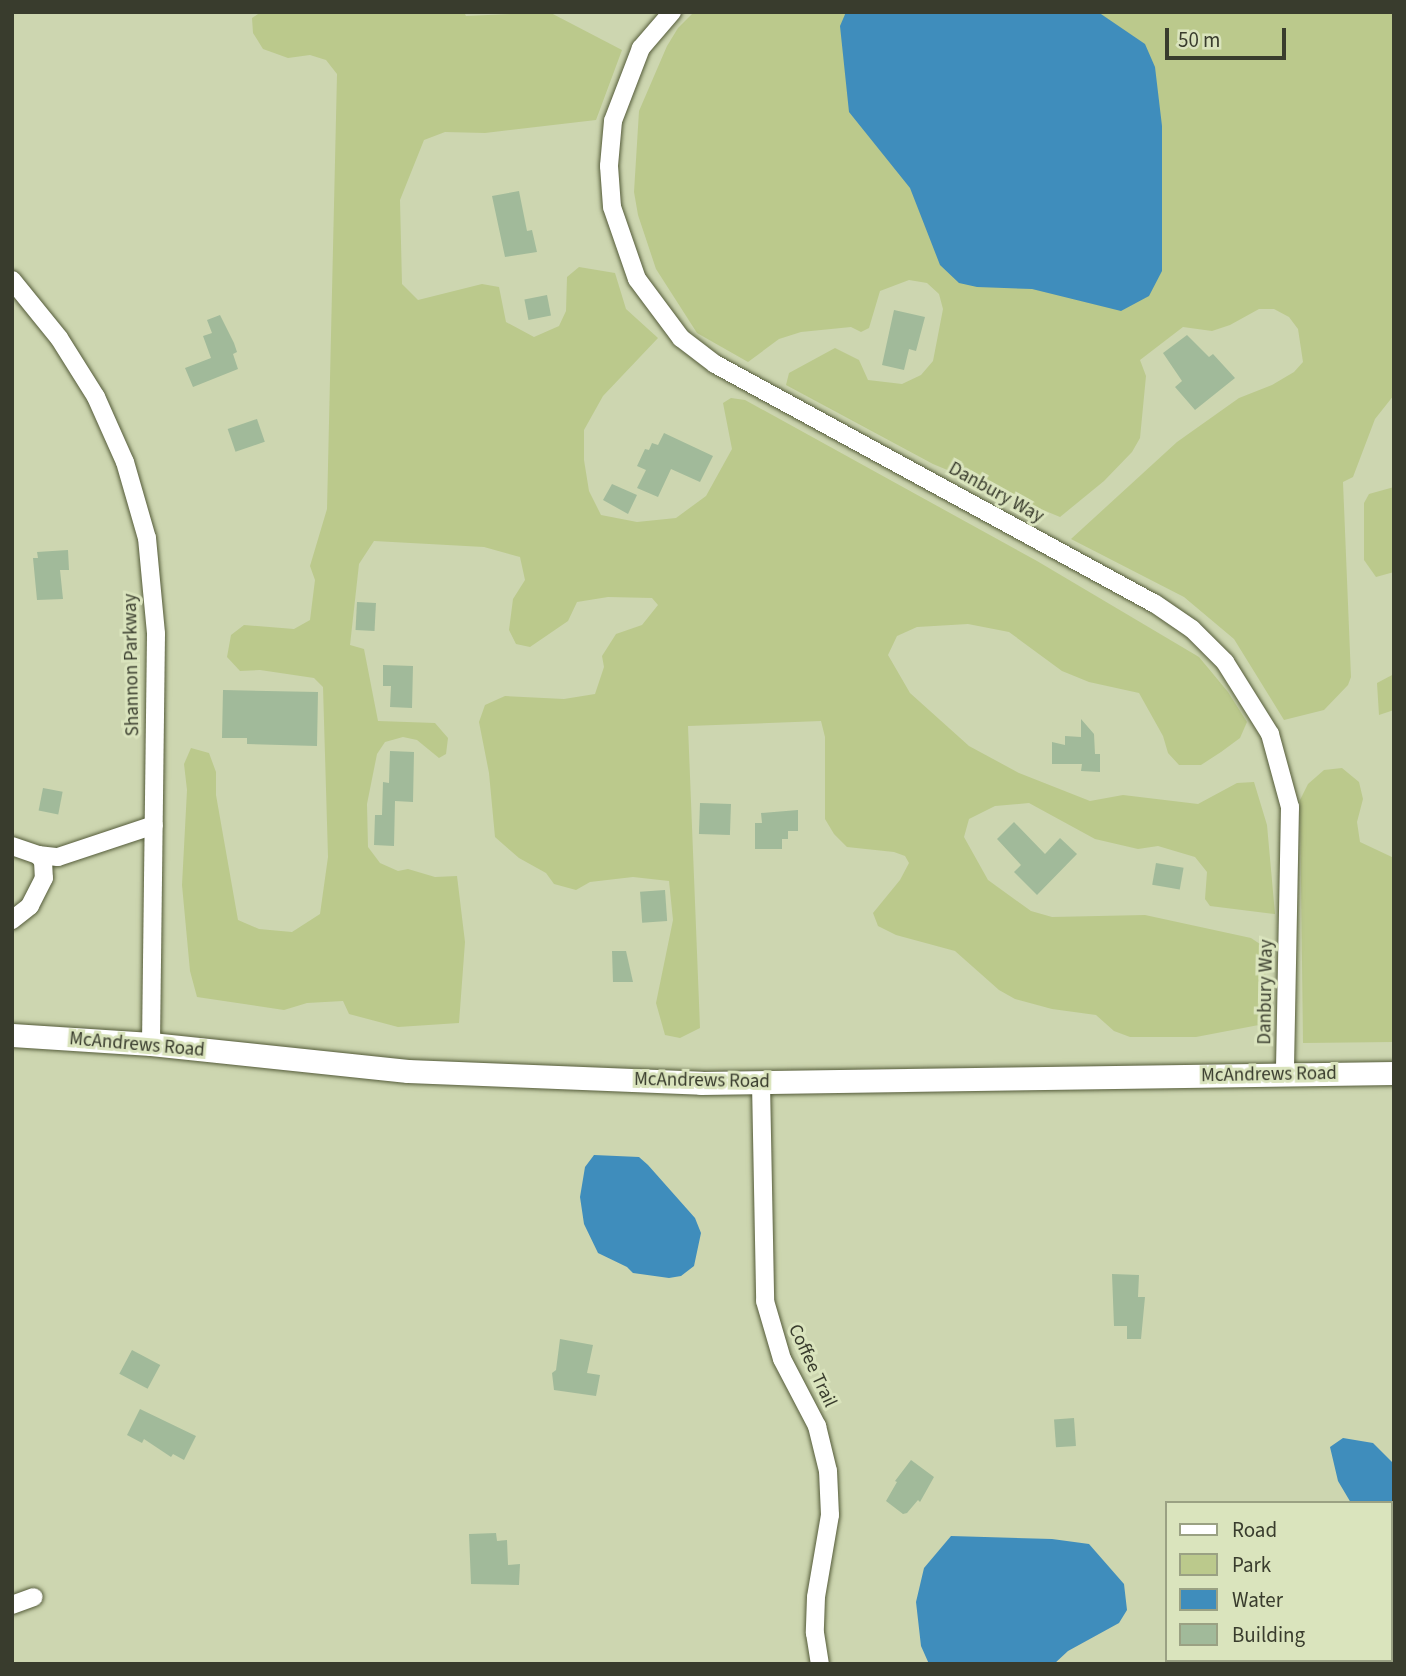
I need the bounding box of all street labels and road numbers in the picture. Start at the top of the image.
street label: Danbury Way [944,458,1048,528]
street label: Shannon Parkway [119,593,145,737]
street label: Danbury Way [1254,939,1278,1045]
street label: McAndrews Road [68,1028,206,1062]
street label: McAndrews Road [1201,1062,1337,1088]
street label: McAndrews Road [634,1068,770,1094]
street label: Coffee Trail [783,1321,841,1411]

